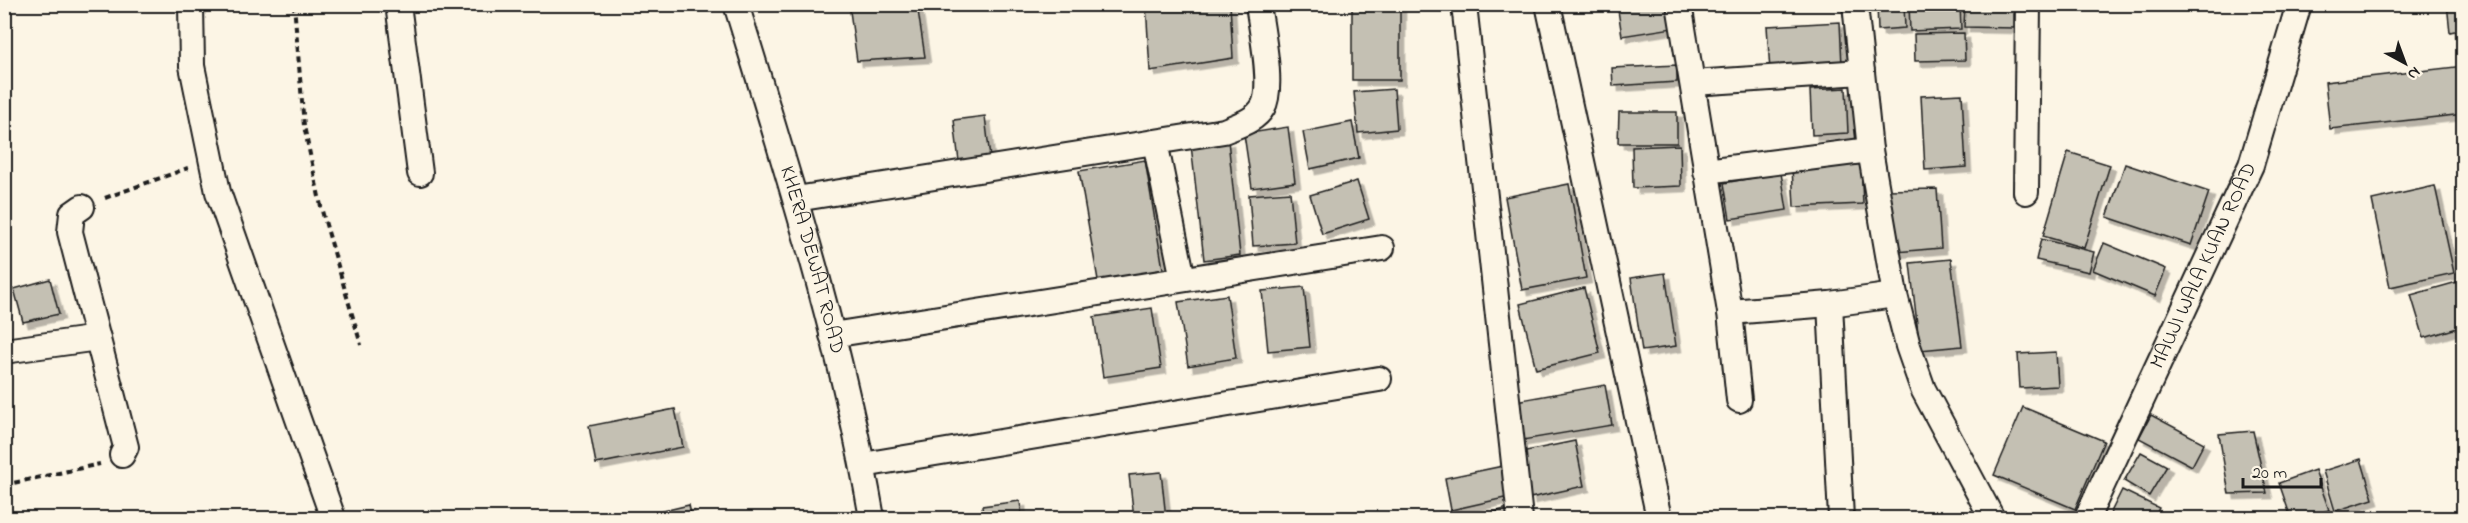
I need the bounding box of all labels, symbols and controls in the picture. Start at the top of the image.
north arrow [2375,33,2435,93]
text: N [2401,60,2425,86]
street label: MAUJI WALA KUAN ROAD [2143,158,2265,374]
street label: KHERA DEWAT ROAD [771,163,852,357]
scale bar [2243,451,2321,489]
text: 20 m [2252,461,2287,487]

